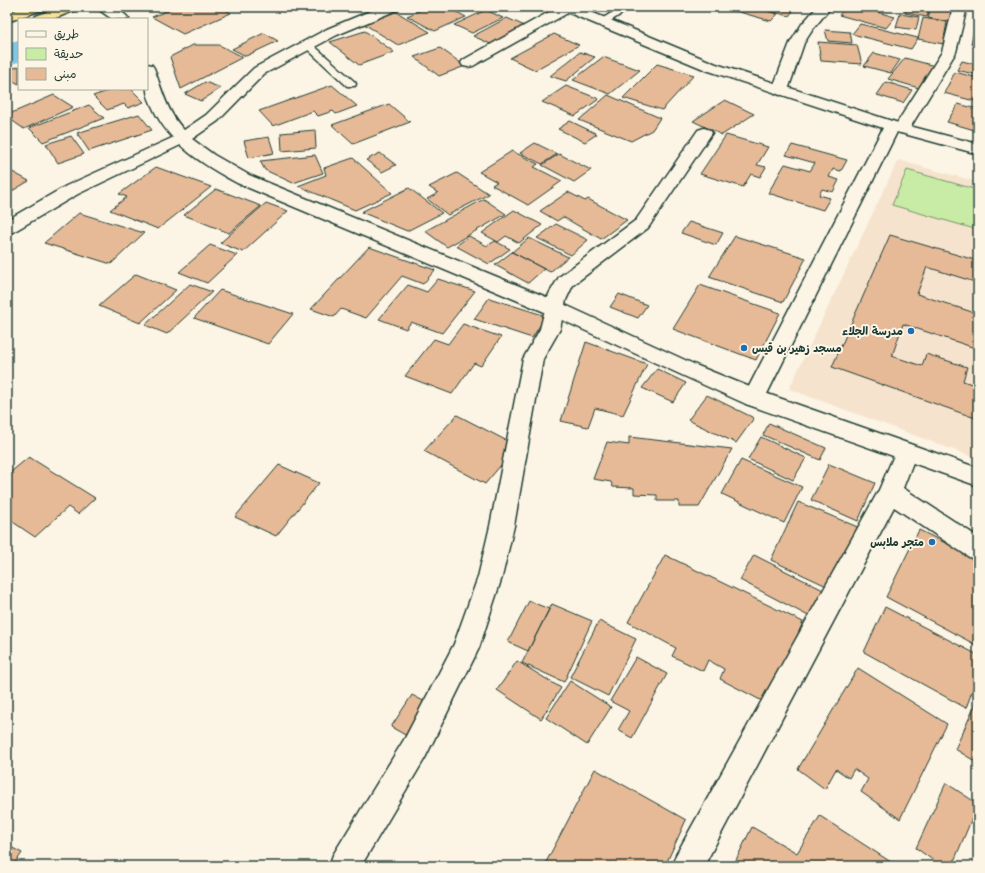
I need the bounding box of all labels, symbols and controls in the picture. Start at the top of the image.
legend [18,18,148,90]
text: طريق [54,24,79,42]
text: حديقة [54,44,83,62]
text: مبنى [54,64,77,82]
place label: مدرسة الجلاء [842,322,903,339]
marker: مدرسة الجلاء [906,326,916,336]
place label: مسجد زهير بن قيس [752,339,842,356]
marker: مسجد زهير بن قيس [739,343,749,353]
place label: متجر ملابس [870,533,924,550]
marker: متجر ملابس [927,537,937,547]

